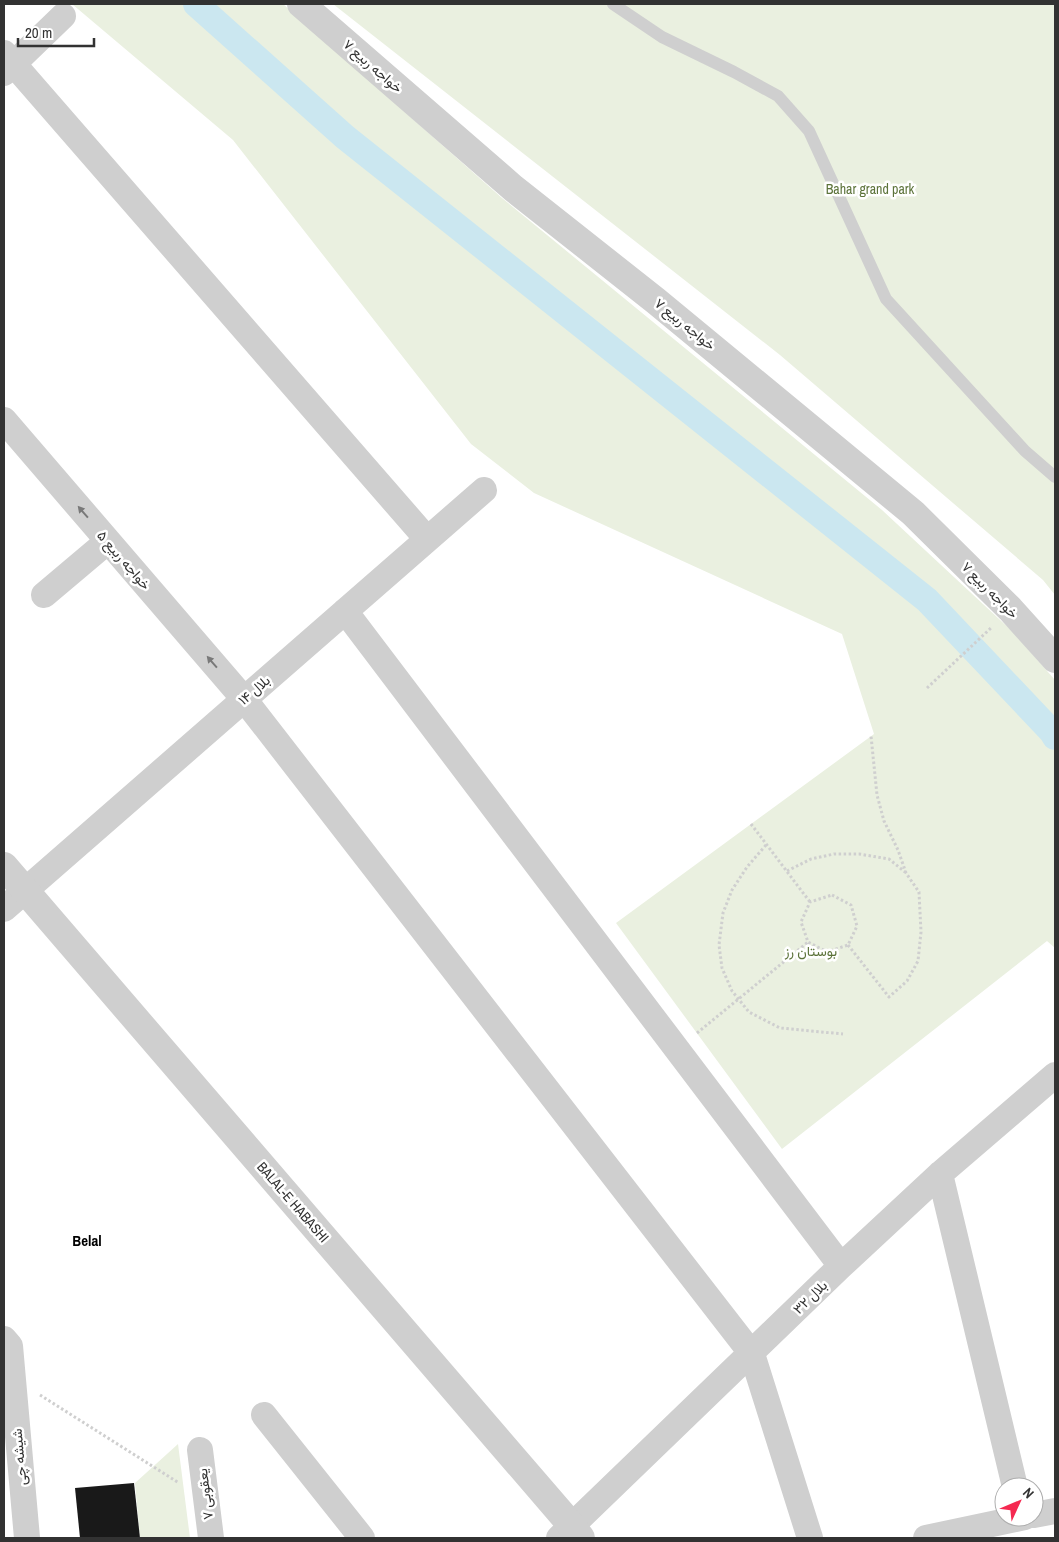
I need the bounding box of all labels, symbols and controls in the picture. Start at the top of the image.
scale bar [18,15,94,47]
text: 20 m [25,22,52,43]
street label: خواجه ربیع ۷ [338,35,406,98]
park label: Bahar grand park [826,180,915,198]
street label: خواجه ربیع ۷ [650,294,719,356]
one-way arrow [78,506,89,519]
street label: خواجه ربیع ۵ [92,527,155,595]
street label: خواجه ربیع ۷ [956,558,1022,624]
one-way arrow [207,656,218,668]
street label: بلال ۱۴ [234,671,274,710]
park label: بوستان رز [784,942,837,960]
street label: BALAL-E HABASHI [253,1158,333,1246]
district label: Belal [72,1230,102,1251]
street label: بلال ۳۲ [789,1276,832,1319]
street label: شیشه چی [8,1428,31,1486]
street label: یعقوبی ۷ [193,1467,217,1521]
north arrow [994,1477,1044,1527]
text: N [1019,1484,1038,1502]

